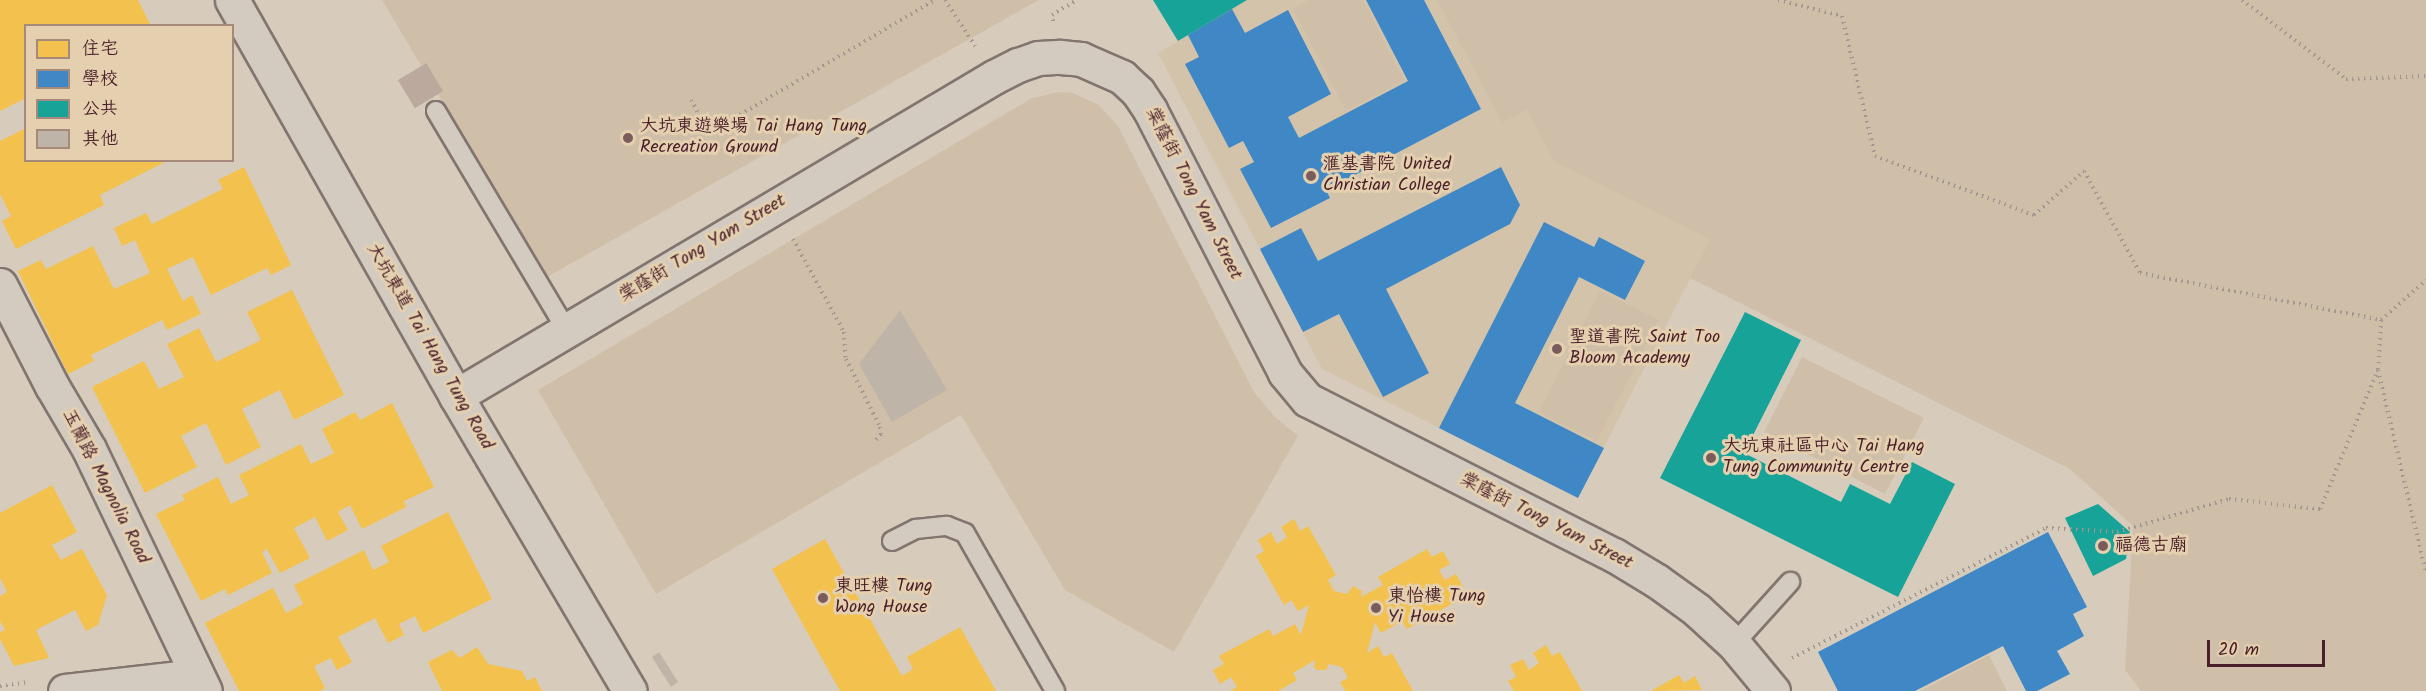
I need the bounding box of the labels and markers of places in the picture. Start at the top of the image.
place label: 大坑東遊樂場 Tai Hang Tung Recreation Ground [640,117,867,160]
marker: 大坑東遊樂場 Tai Hang Tung Recreation Ground [621,131,635,145]
place label: 滙基書院 United Christian College [1323,155,1451,198]
marker: 滙基書院 United Christian College [1304,169,1318,183]
place label: 聖道書院 Saint Too Bloom Academy [1569,328,1720,370]
marker: 聖道書院 Saint Too Bloom Academy [1550,342,1564,356]
place label: 大坑東社區中心 Tai Hang Tung Community Centre [1723,437,1924,480]
marker: 大坑東社區中心 Tai Hang Tung Community Centre [1704,451,1718,465]
place label: 福德古廟 [2115,535,2187,557]
marker: 福德古廟 [2096,539,2110,553]
place label: 東旺樓 Tung Wong House [835,577,933,620]
place label: 東怡樓 Tung Yi House [1388,587,1486,630]
marker: 東旺樓 Tung Wong House [816,591,830,605]
marker: 東怡樓 Tung Yi House [1369,601,1383,615]

